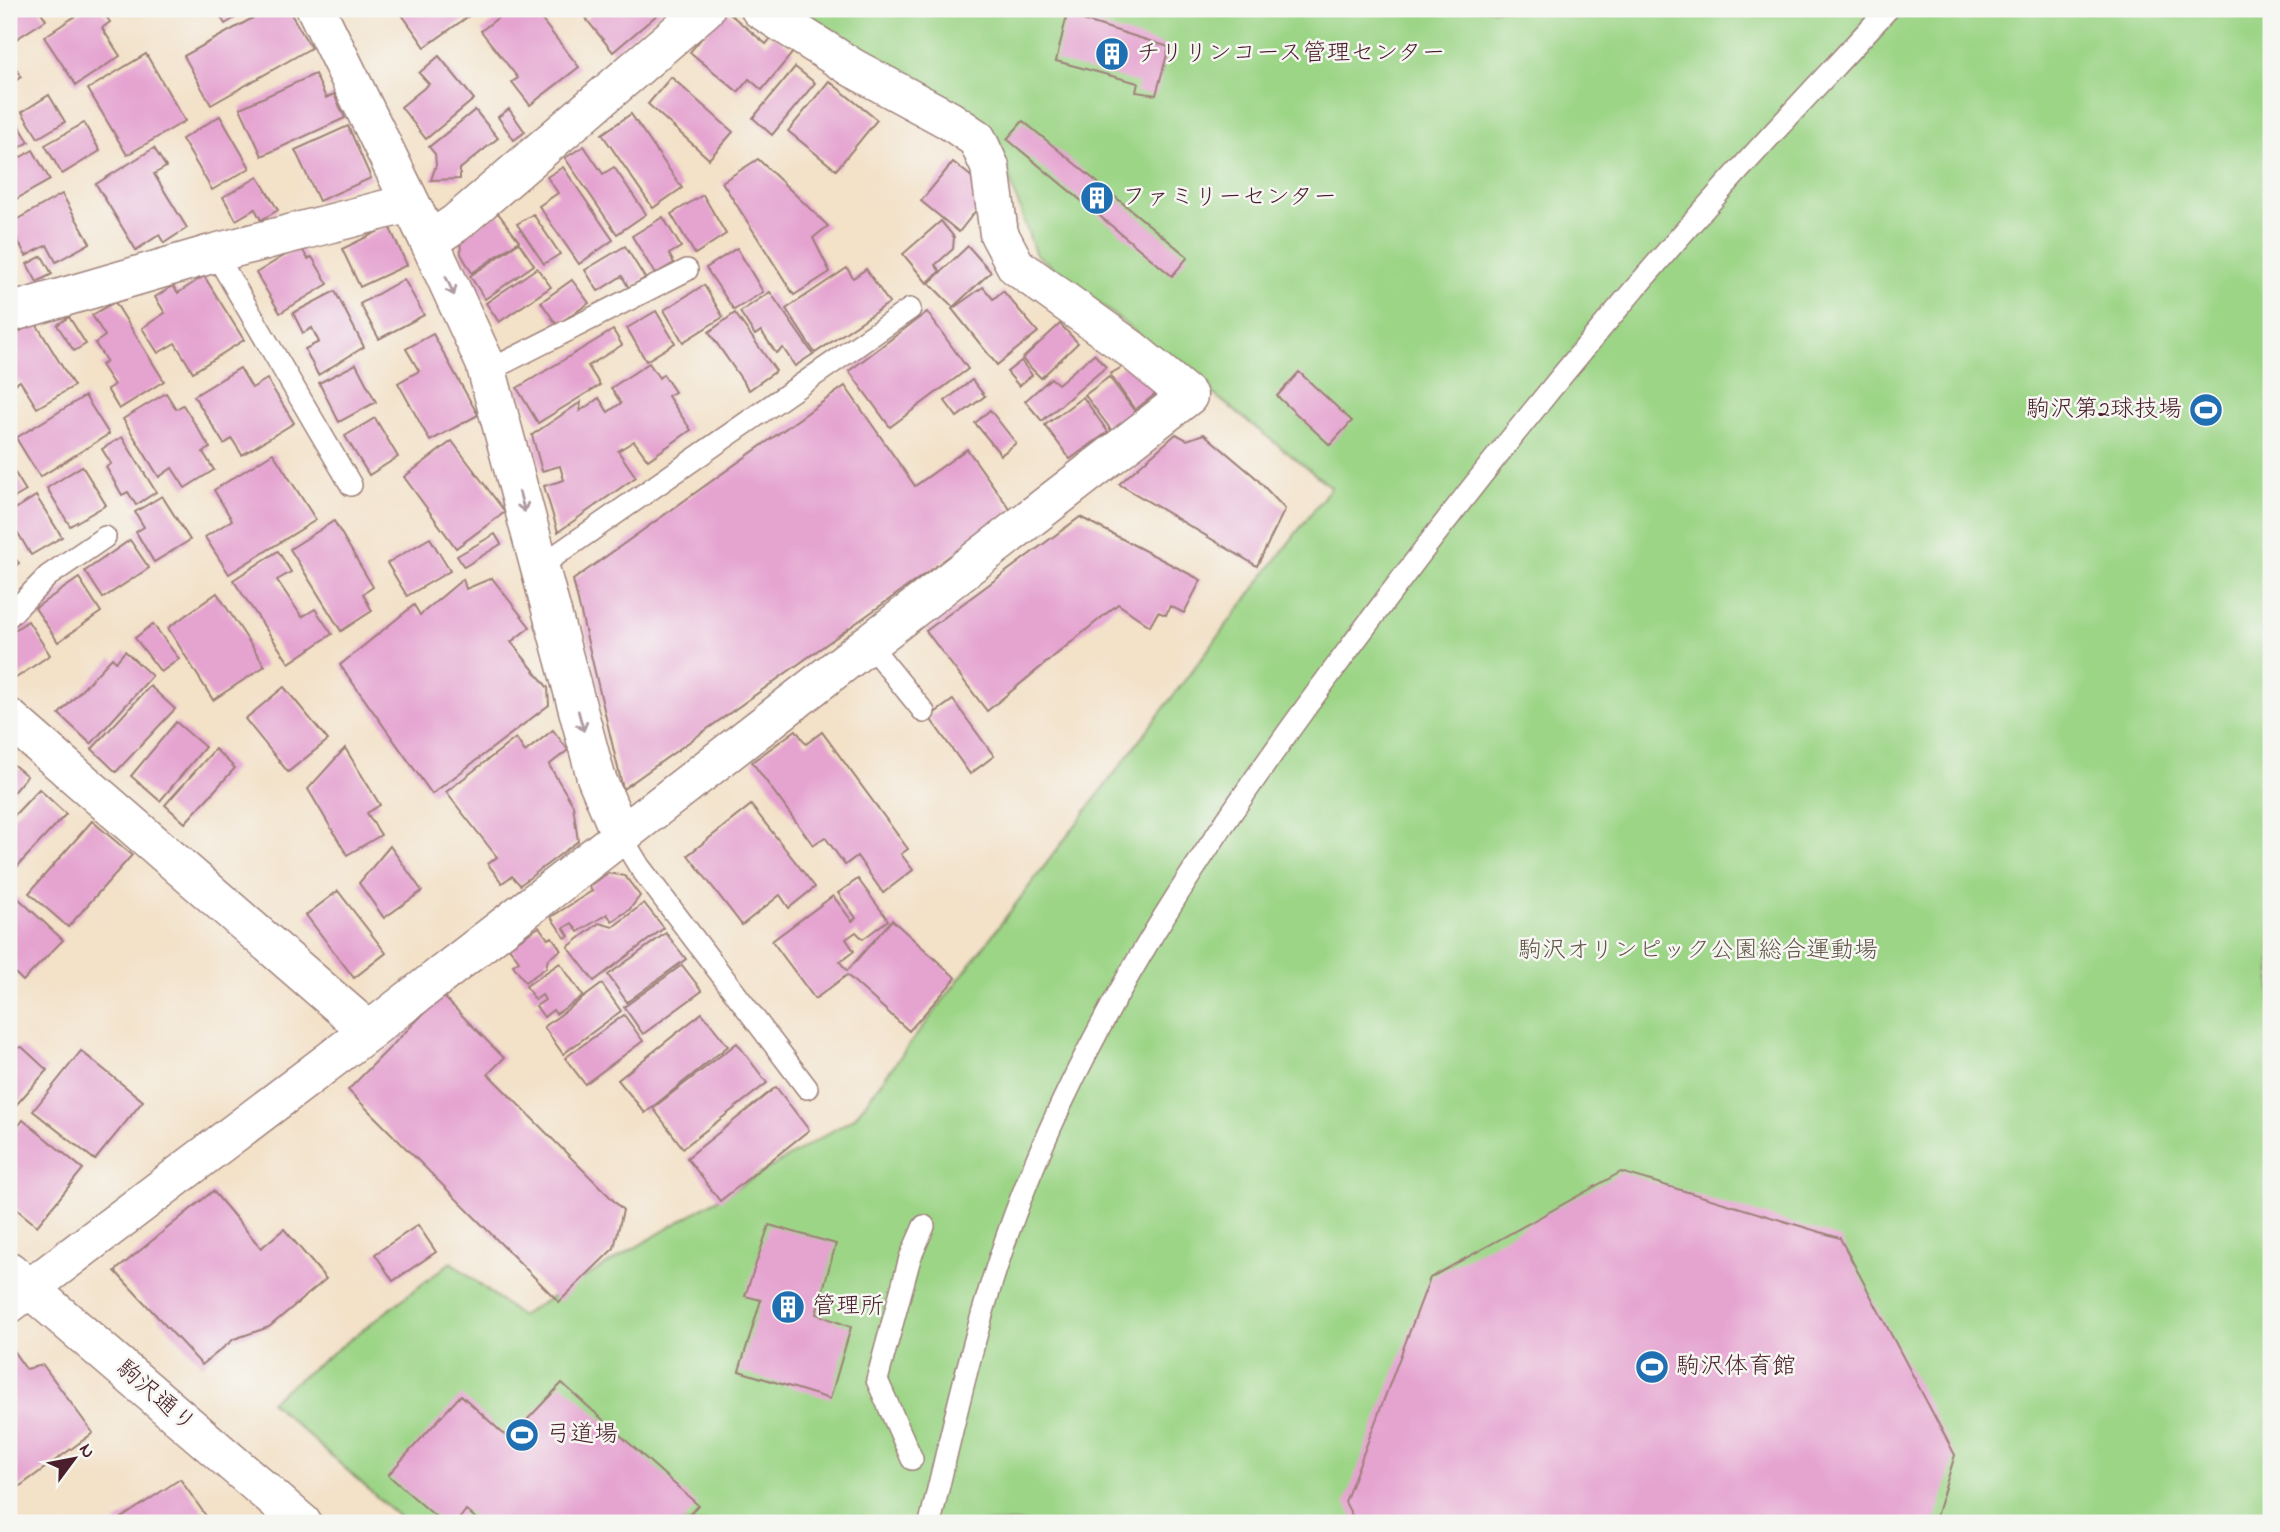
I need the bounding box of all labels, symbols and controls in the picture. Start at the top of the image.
building icon: チリリンコース管理センター [1093,35,1131,73]
place label: チリリンコース管理センター [1136,37,1446,72]
building icon: ファミリーセンター [1078,179,1116,217]
place label: ファミリーセンター [1122,181,1337,216]
one-way arrow [444,275,457,297]
sports icon: 駒沢第2球技場 [2187,391,2225,429]
place label: 駒沢第2球技場 [2026,393,2182,428]
one-way arrow [516,490,529,512]
one-way arrow [575,709,588,732]
park label: 駒沢オリンピック公園総合運動場 [1518,934,1878,969]
building icon: 管理所 [769,1288,807,1326]
place label: 管理所 [812,1290,884,1325]
sports icon: 駒沢体育館 [1633,1348,1671,1386]
place label: 駒沢体育館 [1676,1350,1796,1385]
street label: 駒沢通り [107,1352,203,1442]
sports icon: 弓道場 [503,1416,541,1454]
place label: 弓道場 [546,1418,618,1453]
north arrow [38,1424,108,1494]
text: N [71,1439,101,1464]

